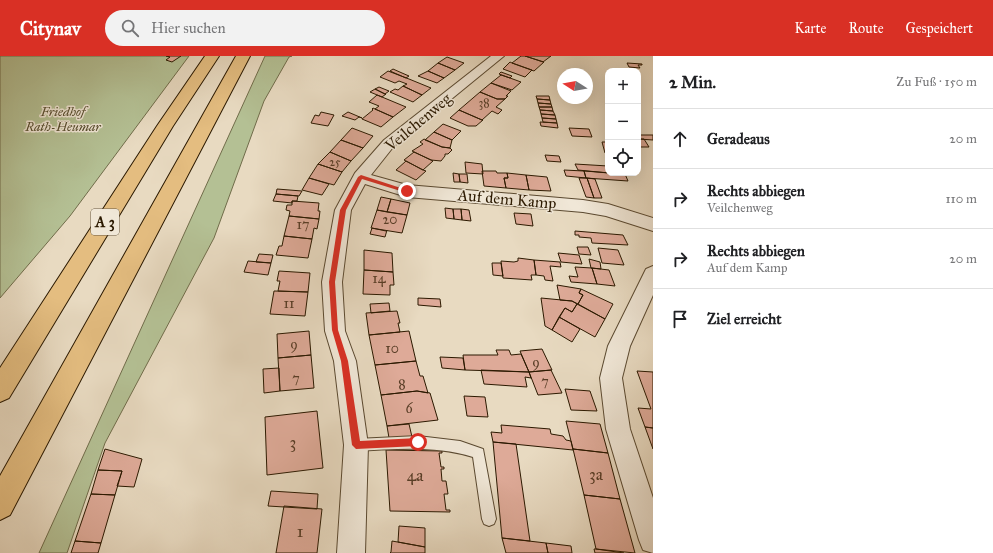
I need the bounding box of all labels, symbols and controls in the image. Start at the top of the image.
search box [105,10,385,46]
text: Citynav [20,17,81,40]
icon: search [119,17,141,39]
text: Hier suchen [151,19,226,37]
text: Karte [794,20,826,37]
text: Route [848,20,884,37]
text: Gespeichert [906,20,973,37]
north arrow [557,68,593,104]
map controls [605,68,641,176]
button: + [605,68,641,104]
text: 2 Min. [669,72,716,93]
text: Zu Fuß · 150 m [896,74,977,90]
street label: Veilchenweg [380,88,456,157]
house number: 38 [478,96,490,110]
park label: Friedhof Rath-Heumar [24,104,101,135]
button: − [605,104,641,140]
icon: ahead [669,128,691,150]
text: Geradeaus [707,130,770,148]
text: 20 m [949,131,977,147]
button: locate [605,140,641,176]
house number: 25 [329,155,341,169]
route end [398,182,416,200]
text: Rechts abbiegen [707,182,805,200]
street label: Auf dem Kamp [456,185,557,213]
icon: right [669,188,691,210]
text: 110 m [945,191,977,207]
text: Veilchenweg [707,200,772,216]
road number: A 3 [91,209,119,235]
house number: 20 [382,211,398,228]
house number: 17 [296,216,310,233]
text: Rechts abbiegen [707,242,805,260]
icon: right [669,248,691,270]
text: 20 m [949,251,977,267]
text: Auf dem Kamp [707,260,788,276]
house number: 14 [372,270,387,287]
house number: 11 [283,295,295,312]
icon: arrive [669,308,691,330]
text: Ziel erreicht [707,310,782,328]
house number: 9 [290,336,298,353]
house number: 10 [385,340,399,357]
house number: 9 [532,354,540,371]
house number: 7 [292,370,300,387]
house number: 7 [541,373,549,390]
house number: 8 [398,376,406,393]
house number: 6 [405,400,413,417]
house number: 3 [290,432,296,453]
route start [409,433,427,451]
house number: 3a [589,464,604,485]
house number: 4a [407,465,424,486]
house number: 1 [297,521,304,542]

